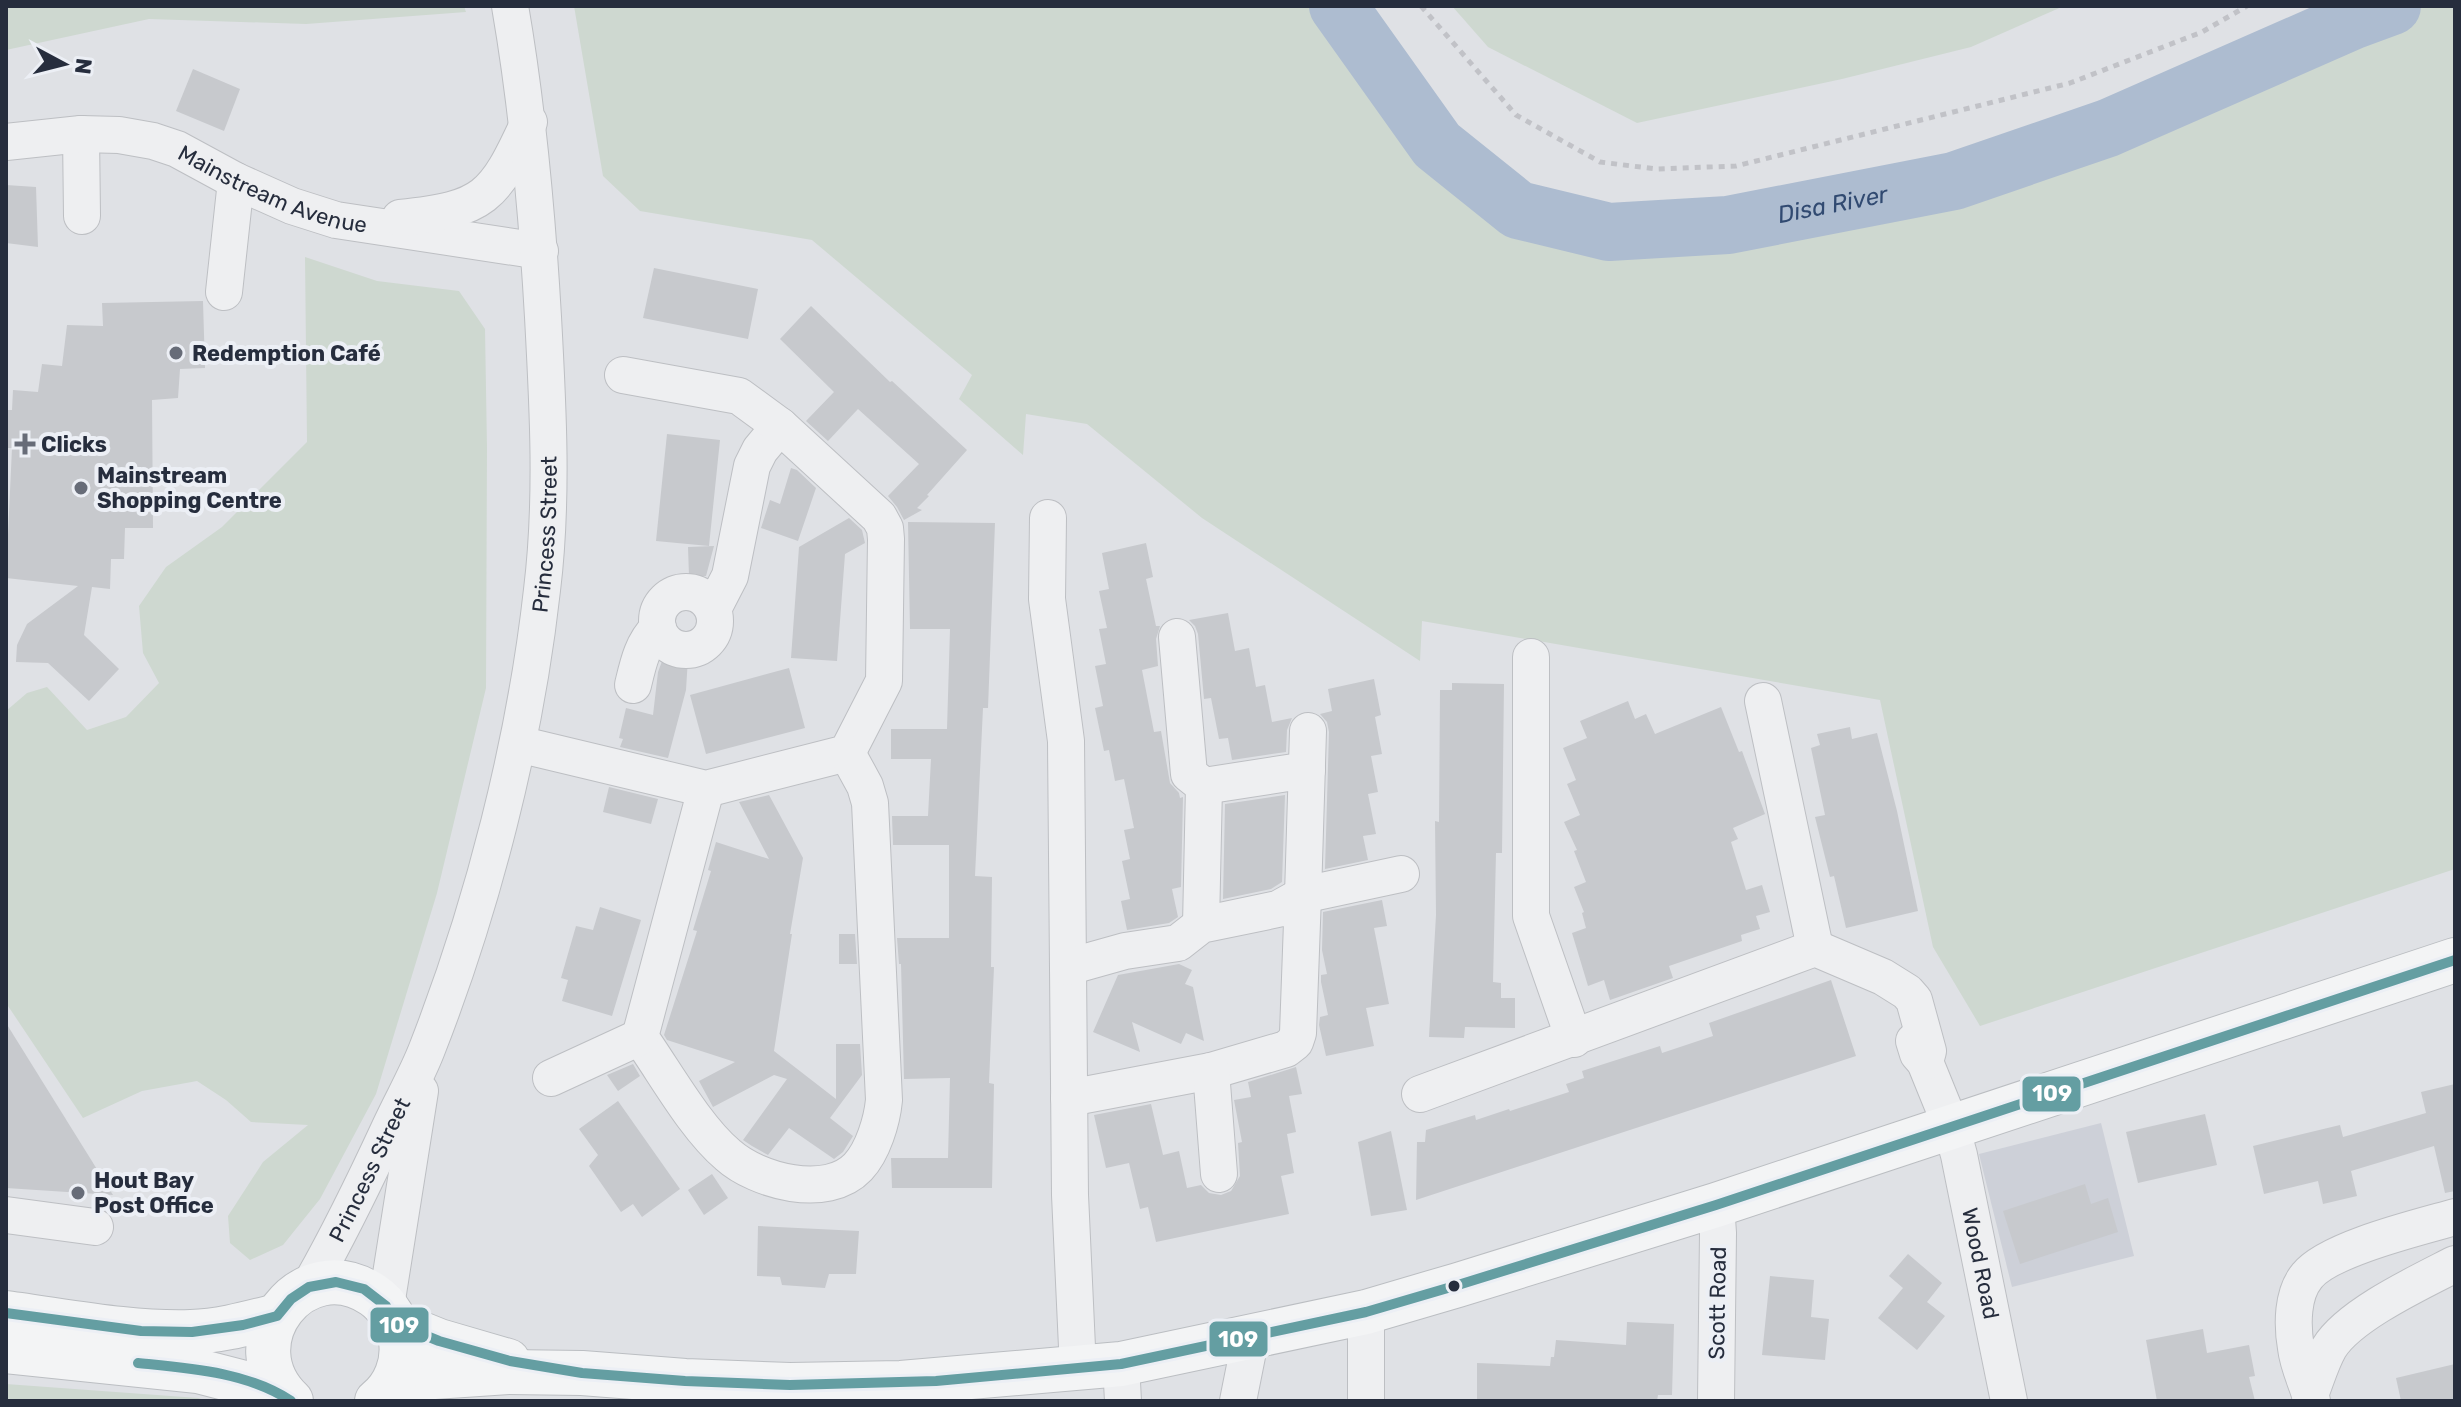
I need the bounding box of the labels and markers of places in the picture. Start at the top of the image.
place label: Redemption Café [192,340,381,367]
marker: Redemption Café [167,344,185,362]
place label: Clicks [41,431,107,458]
marker: Clicks [16,435,34,453]
place label: Mainstream Shopping Centre [97,462,282,514]
marker: Mainstream Shopping Centre [72,479,90,497]
place label: Hout Bay Post Office [94,1167,214,1219]
marker: Hout Bay Post Office [69,1184,87,1202]
unlabelled marker [1446,1278,1462,1294]

